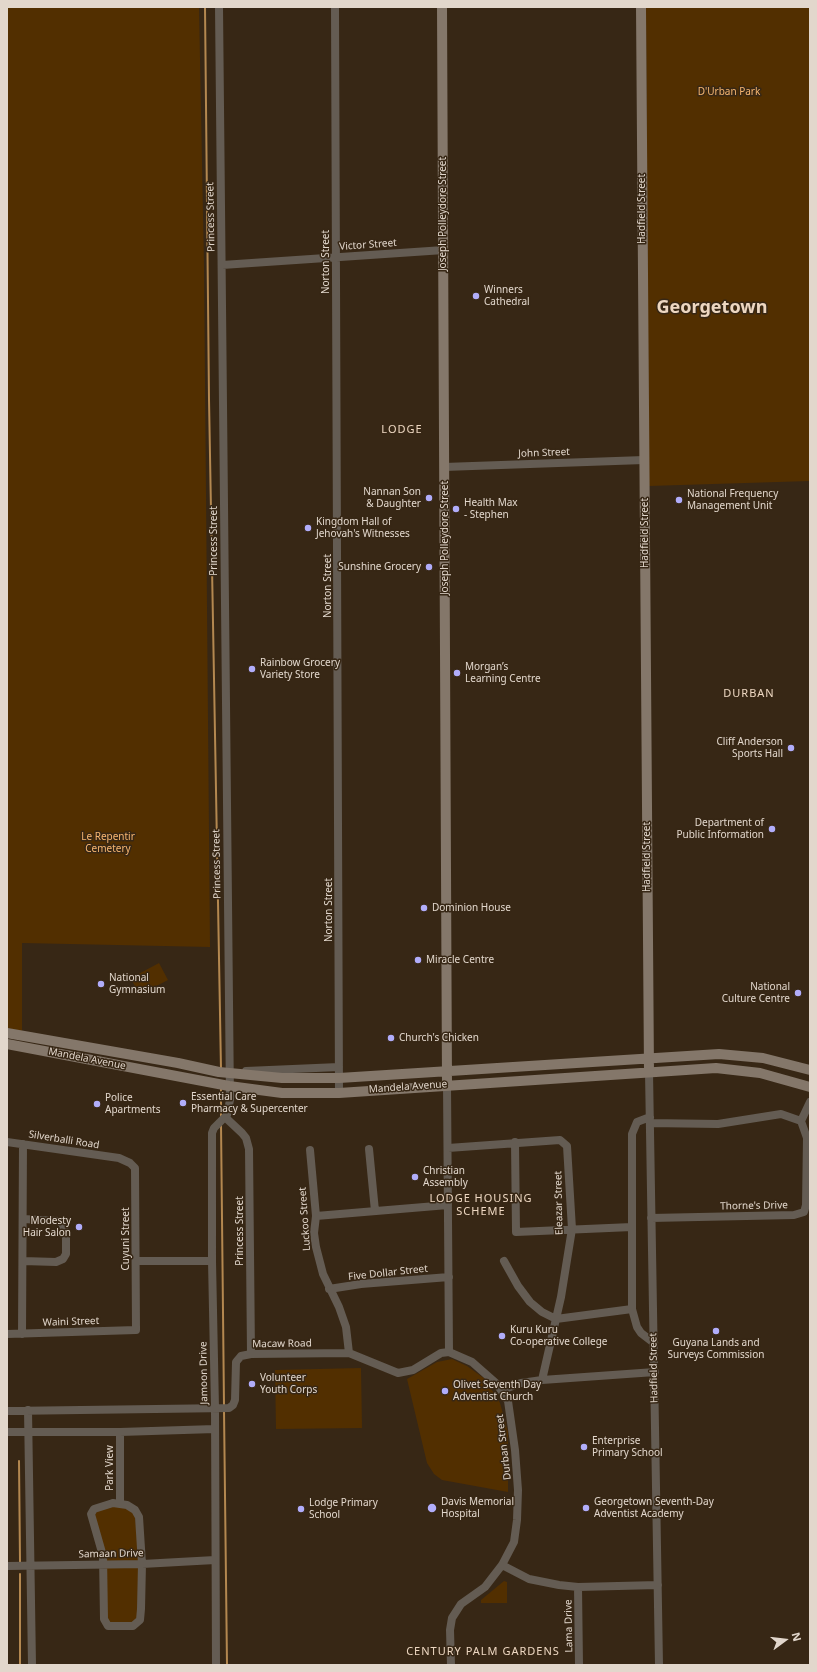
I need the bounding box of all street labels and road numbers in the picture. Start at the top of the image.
street label: Joseph Polleydore Street [437,157,449,271]
street label: Hadfield Street [636,174,648,244]
street label: Princess Street [204,182,218,252]
street label: Norton Street [320,230,332,294]
street label: Victor Street [339,237,397,253]
street label: John Street [518,446,570,460]
street label: Joseph Polleydore Street [439,481,451,595]
street label: Hadfield Street [639,498,651,568]
street label: Princess Street [208,506,220,576]
street label: Norton Street [322,554,334,618]
street label: Hadfield Street [641,822,653,892]
street label: Princess Street [210,829,224,899]
street label: Norton Street [323,878,335,942]
street label: Mandela Avenue [47,1046,127,1072]
street label: Mandela Avenue [368,1078,448,1096]
street label: Silverballi Road [28,1128,100,1152]
street label: Eleazar Street [552,1171,566,1235]
street label: Luckoo Street [297,1187,313,1251]
street label: Princess Street [234,1196,246,1266]
street label: Thorne's Drive [720,1199,788,1213]
street label: Cuyuni Street [120,1207,132,1271]
street label: Five Dollar Street [348,1263,428,1283]
street label: Waini Street [43,1315,99,1329]
street label: Hadfield Street [647,1333,661,1403]
street label: Macaw Road [252,1337,312,1351]
street label: Jamoon Drive [197,1341,211,1405]
street label: Durban Street [494,1413,514,1481]
street label: Park View [104,1445,116,1491]
street label: Samaan Drive [78,1547,144,1561]
street label: Lama Drive [563,1599,575,1653]

